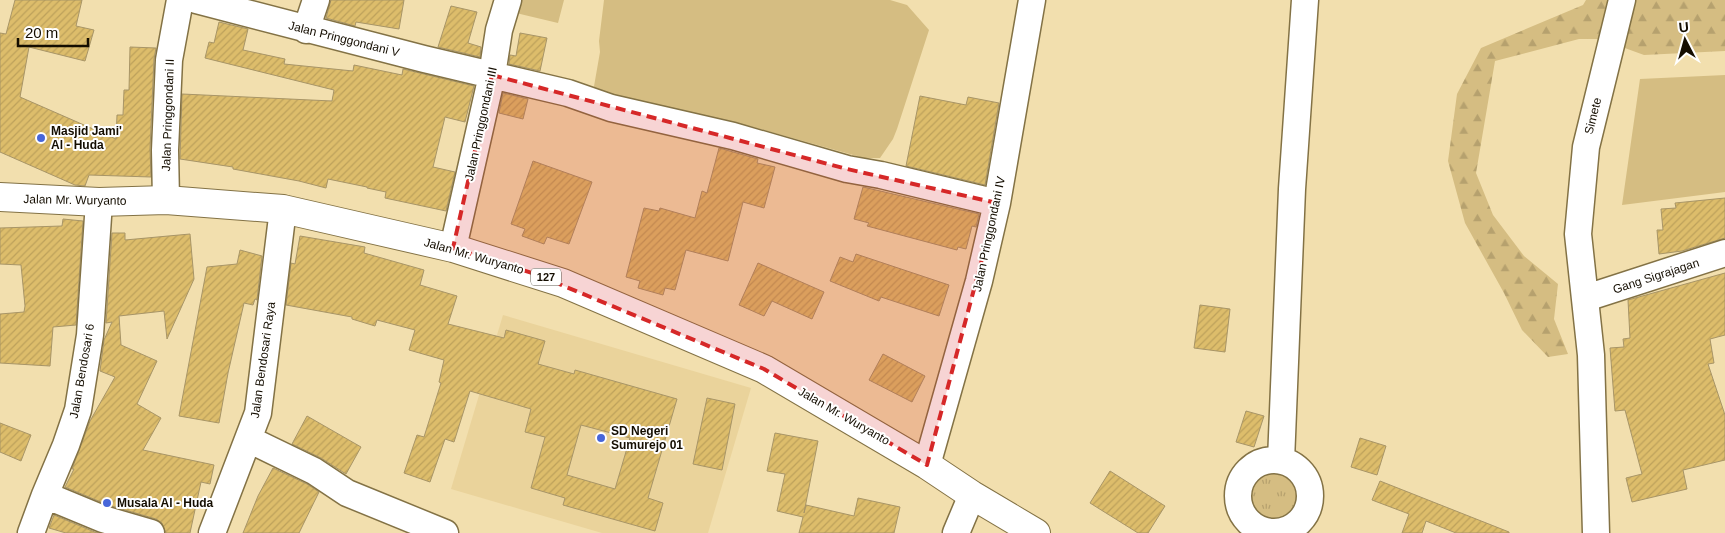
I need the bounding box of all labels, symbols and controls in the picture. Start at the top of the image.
scale bar [18,15,88,47]
north arrow [1660,15,1710,65]
street label: Jalan Pringgondani V [287,18,401,60]
text: U [1678,19,1690,36]
text: 20 m [25,24,58,41]
street label: Jalan Pringgondani II [159,58,177,172]
street label: Jalan Pringgondani III [462,66,500,182]
street label: Simete [1582,96,1604,136]
place label: Masjid Jami' Al - Huda [51,124,122,152]
marker: Masjid Jami' Al - Huda [35,132,47,144]
street label: Jalan Pringgondani IV [970,175,1008,293]
street label: Jalan Mr. Wuryanto [23,192,127,208]
street label: Jalan Mr. Wuryanto [422,235,526,277]
street label: Gang Sigrajagan [1611,255,1701,297]
road number: 127 [531,268,561,286]
street label: Jalan Bendosari Raya [248,301,278,419]
street label: Jalan Bendosari 6 [67,322,97,420]
street label: Jalan Mr. Wuryanto [796,384,892,448]
place label: SD Negeri Sumurejo 01 [611,424,683,452]
marker: SD Negeri Sumurejo 01 [595,432,607,444]
place label: Musala Al - Huda [117,496,214,510]
marker: Musala Al - Huda [101,497,113,509]

